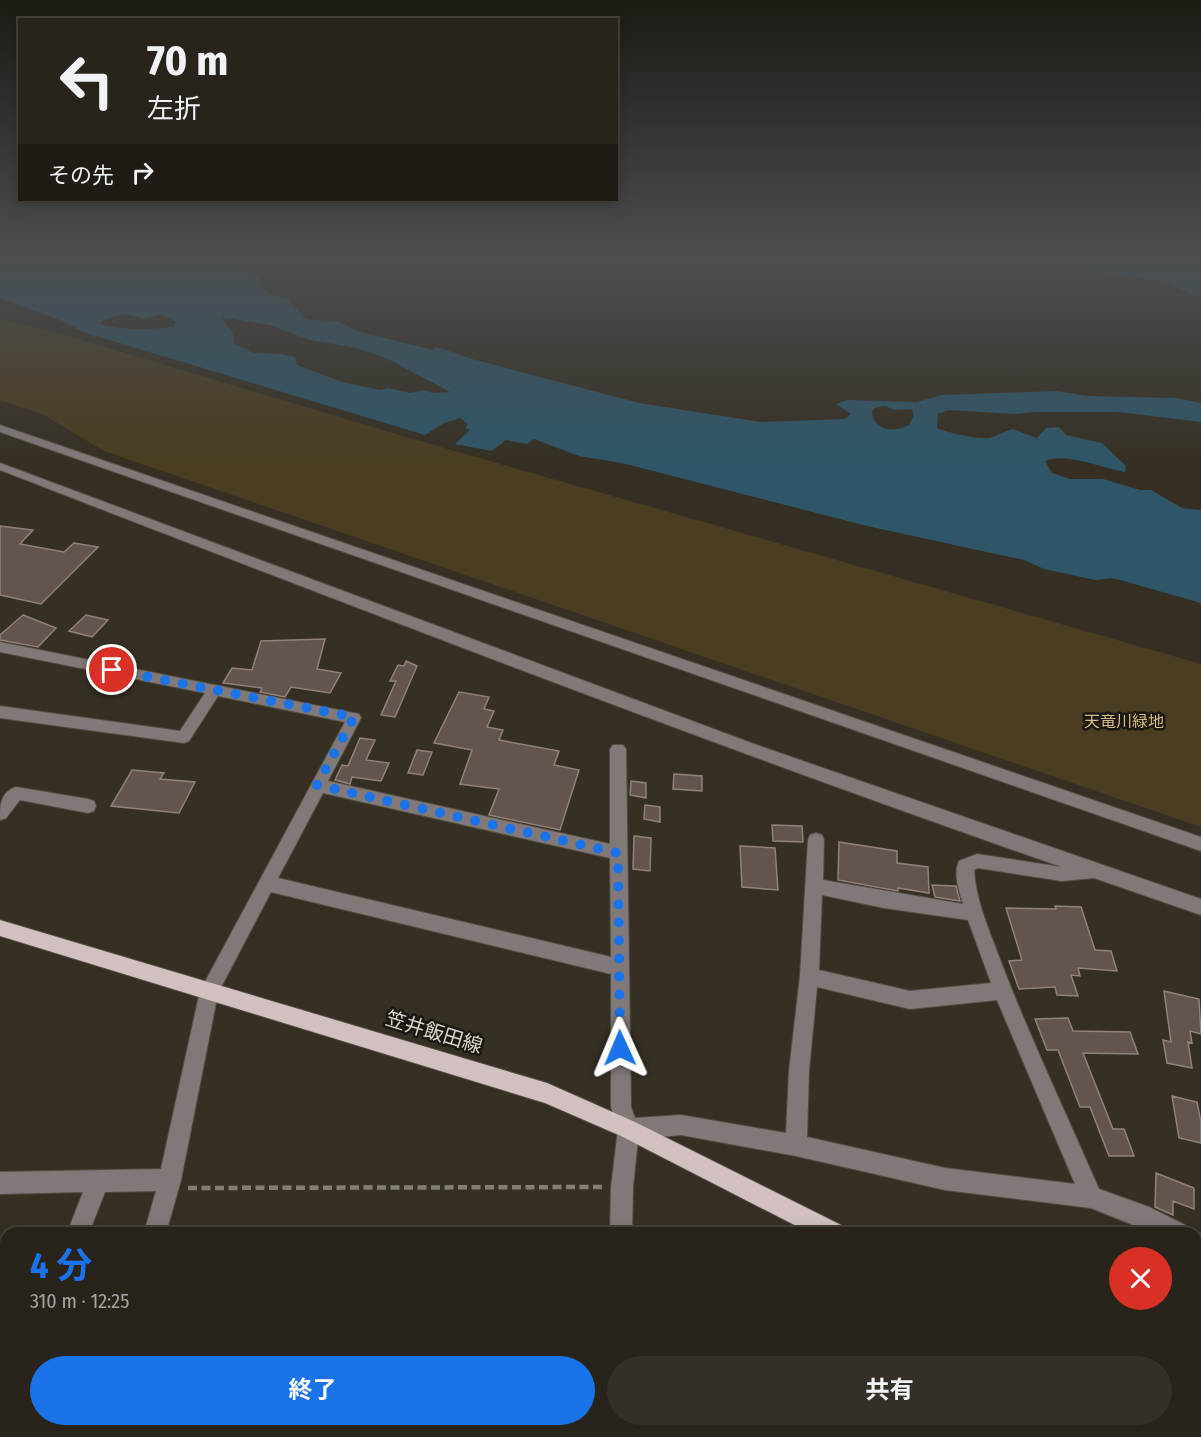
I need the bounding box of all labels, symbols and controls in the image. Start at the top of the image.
text: 70 m [147,36,228,86]
icon: left [48,42,126,120]
text: 左折 [147,93,201,125]
icon: right [126,156,159,189]
text: その先 [48,162,114,189]
pin [86,644,137,695]
icon: arrive [95,653,128,686]
park label: 天竜川緑地 [1084,712,1164,731]
street label: 笠井飯田線 [383,1006,485,1058]
position arrow [588,1016,652,1080]
text: 4 分 [30,1244,92,1288]
button: close [1109,1247,1172,1310]
text: 310 m · 12:25 [30,1289,129,1313]
button: 終了 [30,1356,595,1425]
button: 共有 [607,1356,1172,1425]

